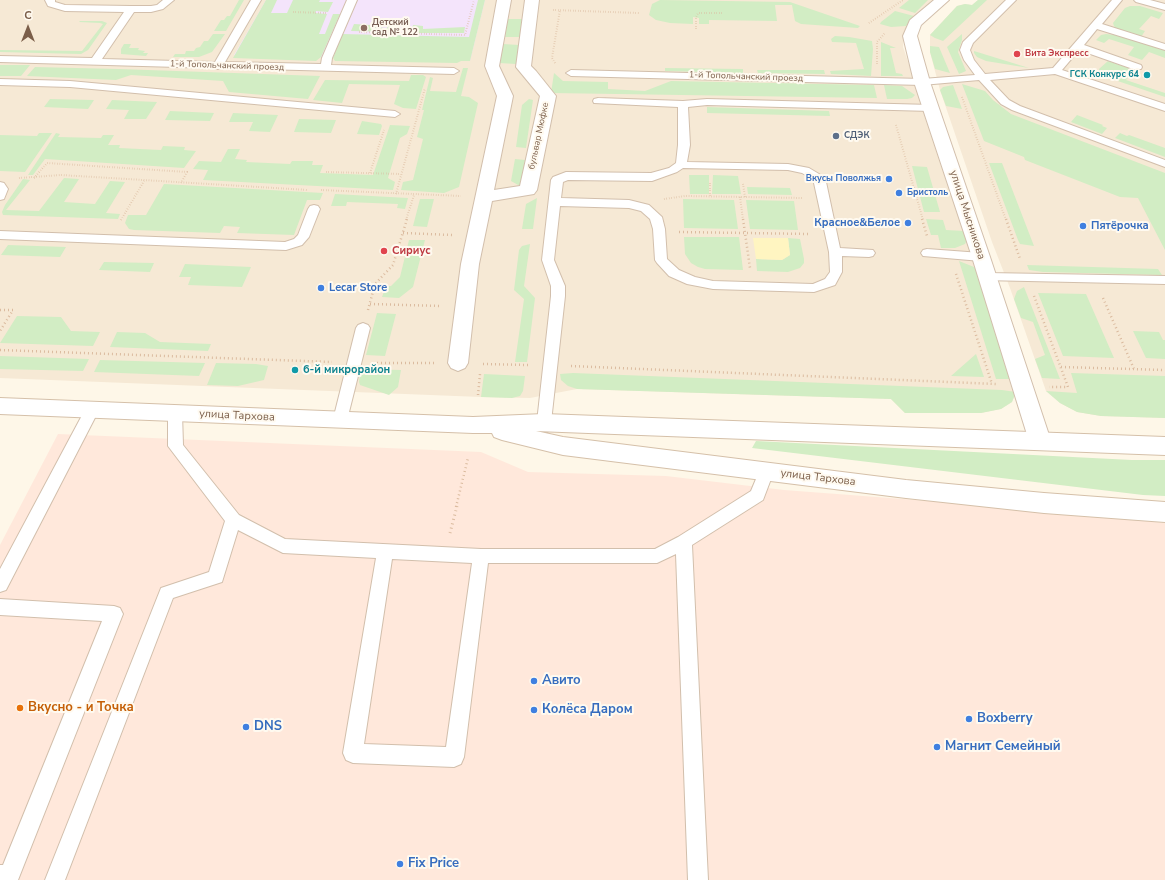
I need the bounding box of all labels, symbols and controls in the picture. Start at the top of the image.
north arrow [8,8,48,48]
text: С [24,8,32,23]
place label: Детский сад № 122 [372,18,418,39]
marker: Детский сад № 122 [359,23,369,33]
marker: Вита Экспресс [1012,49,1022,59]
place label: Вита Экспресс [1025,49,1089,59]
street label: 1-й Топольчанский проезд [170,59,284,73]
street label: 1-й Топольчанский проезд [689,70,803,84]
place label: ГСК Конкурс 64 [1070,70,1139,80]
marker: ГСК Конкурс 64 [1142,70,1152,80]
street label: бульвар Мюфке [527,101,551,171]
marker: СДЭК [831,131,841,141]
place label: СДЭК [844,131,869,141]
street label: улица Мысникова [946,169,988,261]
place label: Вкусы Поволжья [806,174,881,184]
marker: Вкусы Поволжья [884,174,894,184]
marker: Бристоль [894,188,904,198]
place label: Бристоль [907,188,948,198]
place label: Красное&Белое [814,216,900,230]
marker: Красное&Белое [903,218,913,228]
place label: Пятёрочка [1091,219,1149,233]
marker: Пятёрочка [1078,221,1088,231]
place label: Сириус [392,244,431,258]
marker: Сириус [379,246,389,256]
place label: Lecar Store [329,281,387,295]
marker: Lecar Store [316,283,326,293]
place label: 6-й микрорайон [303,363,390,377]
marker: 6-й микрорайон [290,365,300,375]
street label: улица Тархова [199,407,275,425]
street label: улица Тархова [780,467,856,489]
place label: Авито [542,673,581,689]
marker: Авито [529,676,539,686]
place label: Вкусно - и Точка [28,700,134,716]
place label: Колёса Даром [542,702,633,718]
marker: Вкусно - и Точка [15,703,25,713]
marker: Колёса Даром [529,705,539,715]
place label: Boxberry [977,711,1033,727]
marker: Boxberry [964,714,974,724]
place label: DNS [254,719,282,735]
marker: DNS [241,722,251,732]
place label: Магнит Семейный [945,739,1061,755]
marker: Магнит Семейный [932,742,942,752]
place label: Fix Price [408,856,459,872]
marker: Fix Price [395,859,405,869]

